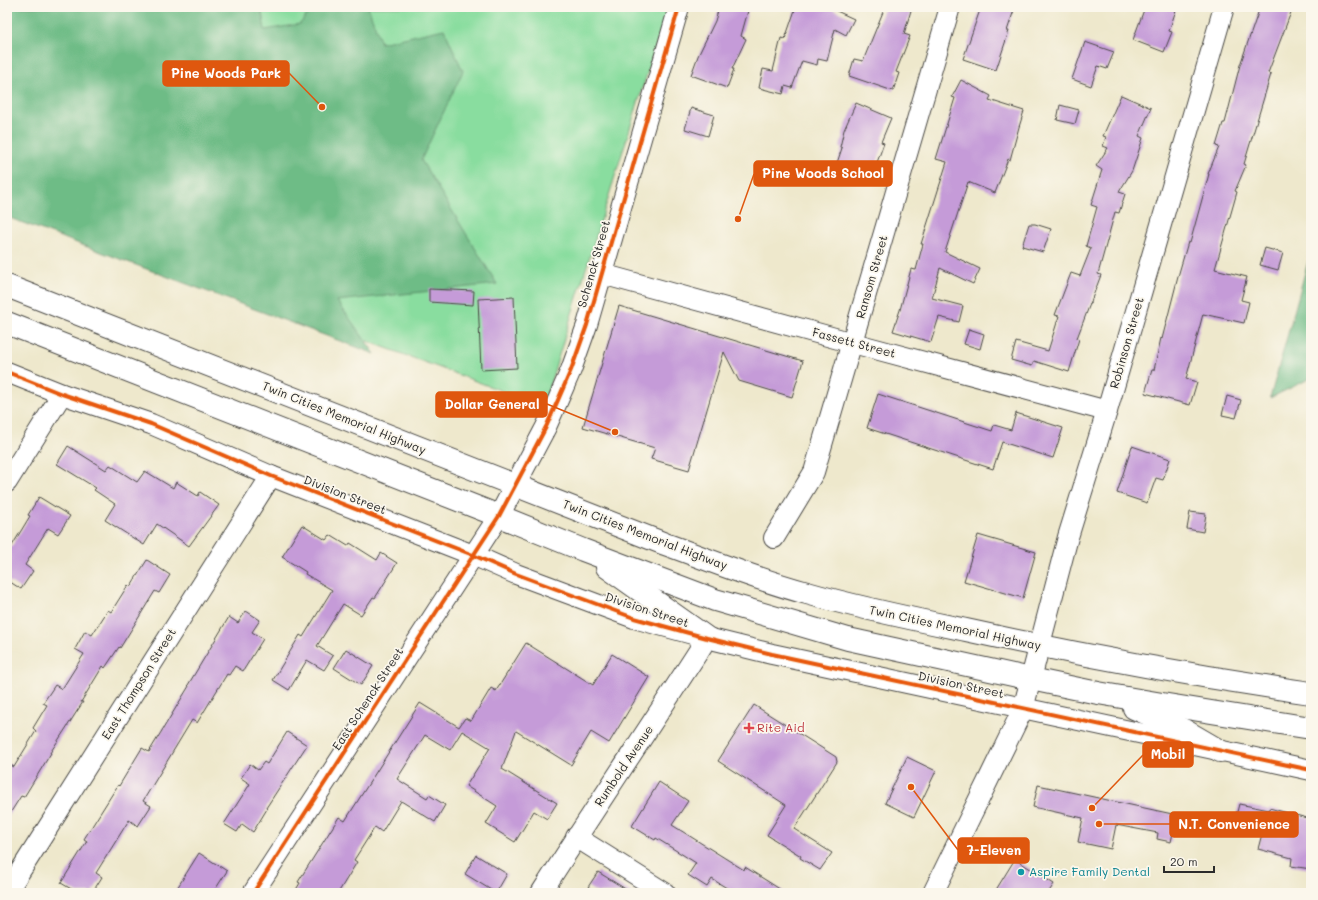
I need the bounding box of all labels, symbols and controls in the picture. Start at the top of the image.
callout: Pine Woods Park [163,61,289,86]
text: Pine Woods Park [171,64,281,81]
callout: Pine Woods School [754,161,892,186]
text: Pine Woods School [762,164,884,181]
street label: Schenck Street [573,218,613,309]
street label: Ransom Street [851,233,891,320]
street label: Robinson Street [1105,295,1147,390]
street label: Fassett Street [811,323,898,361]
street label: Twin Cities Memorial Highway [260,377,429,457]
callout: Dollar General [436,392,547,417]
text: Dollar General [445,395,539,412]
street label: Division Street [302,471,389,517]
street label: Twin Cities Memorial Highway [561,495,730,573]
street label: Division Street [603,588,691,630]
street label: Twin Cities Memorial Highway [868,601,1043,653]
street label: East Thompson Street [97,625,179,742]
street label: East Schenck Street [328,644,406,753]
street label: Division Street [917,667,1006,701]
place label: Rite Aid [757,719,805,735]
street label: Rumbold Avenue [590,722,656,809]
marker: Rite Aid [744,723,754,733]
callout: Mobil [1143,742,1193,767]
text: Mobil [1151,745,1185,762]
callout: N.T. Convenience [1170,812,1298,837]
text: N.T. Convenience [1178,815,1290,832]
callout: 7-Eleven [958,838,1029,863]
text: 7-Eleven [967,841,1021,858]
scale bar [1164,848,1214,874]
text: 20 m [1170,853,1198,869]
place label: Aspire Family Dental [1029,863,1150,879]
marker: Aspire Family Dental [1016,867,1026,877]

